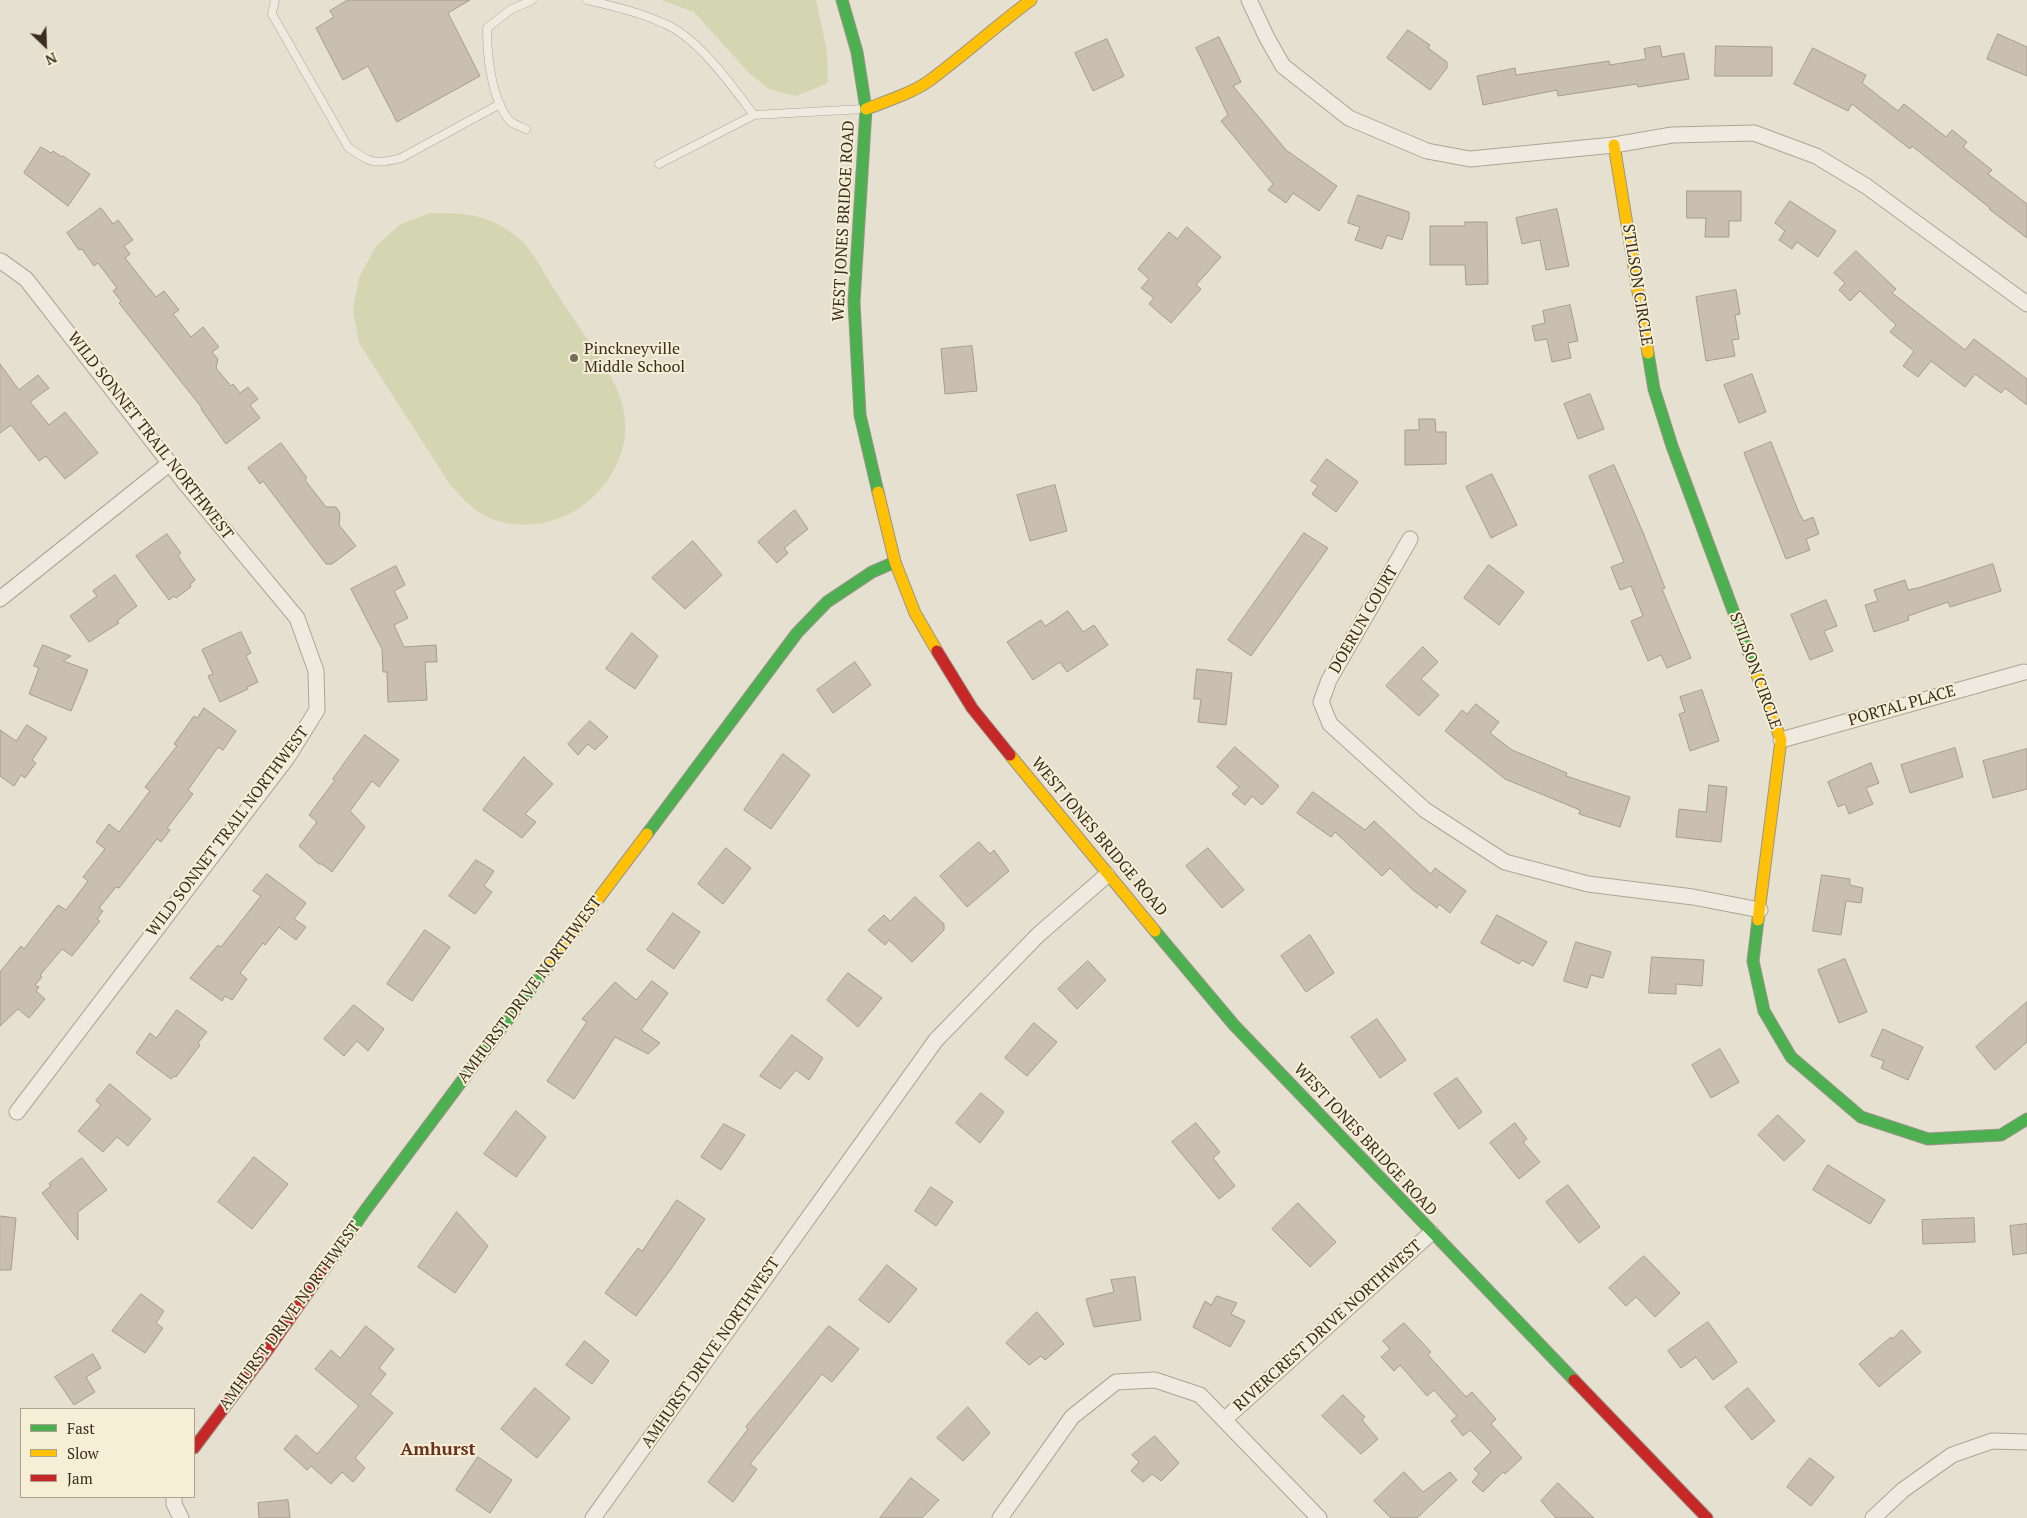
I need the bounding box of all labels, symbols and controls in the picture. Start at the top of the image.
north arrow [20,20,70,70]
text: N [43,48,60,70]
street label: WEST JONES BRIDGE ROAD [829,120,859,322]
street label: STILSON CIRCLE [1618,223,1656,347]
street label: WILD SONNET TRAIL NORTHWEST [63,328,237,544]
place label: Pinckneyville Middle School [584,339,685,377]
marker: Pinckneyville Middle School [568,352,580,364]
street label: DOERUN COURT [1325,563,1403,677]
street label: STILSON CIRCLE [1725,610,1785,732]
street label: PORTAL PLACE [1846,682,1958,730]
street label: WILD SONNET TRAIL NORTHWEST [143,723,313,941]
street label: WEST JONES BRIDGE ROAD [1027,754,1171,920]
street label: AMHURST DRIVE NORTHWEST [454,893,606,1087]
street label: WEST JONES BRIDGE ROAD [1289,1060,1441,1220]
street label: AMHURST DRIVE NORTHWEST [215,1218,365,1414]
street label: RIVERCREST DRIVE NORTHWEST [1230,1236,1426,1416]
street label: AMHURST DRIVE NORTHWEST [638,1254,784,1452]
legend [20,1408,195,1498]
text: Fast [67,1418,95,1438]
district label: Amhurst [400,1439,476,1461]
text: Slow [67,1443,99,1463]
text: Jam [67,1468,93,1488]

